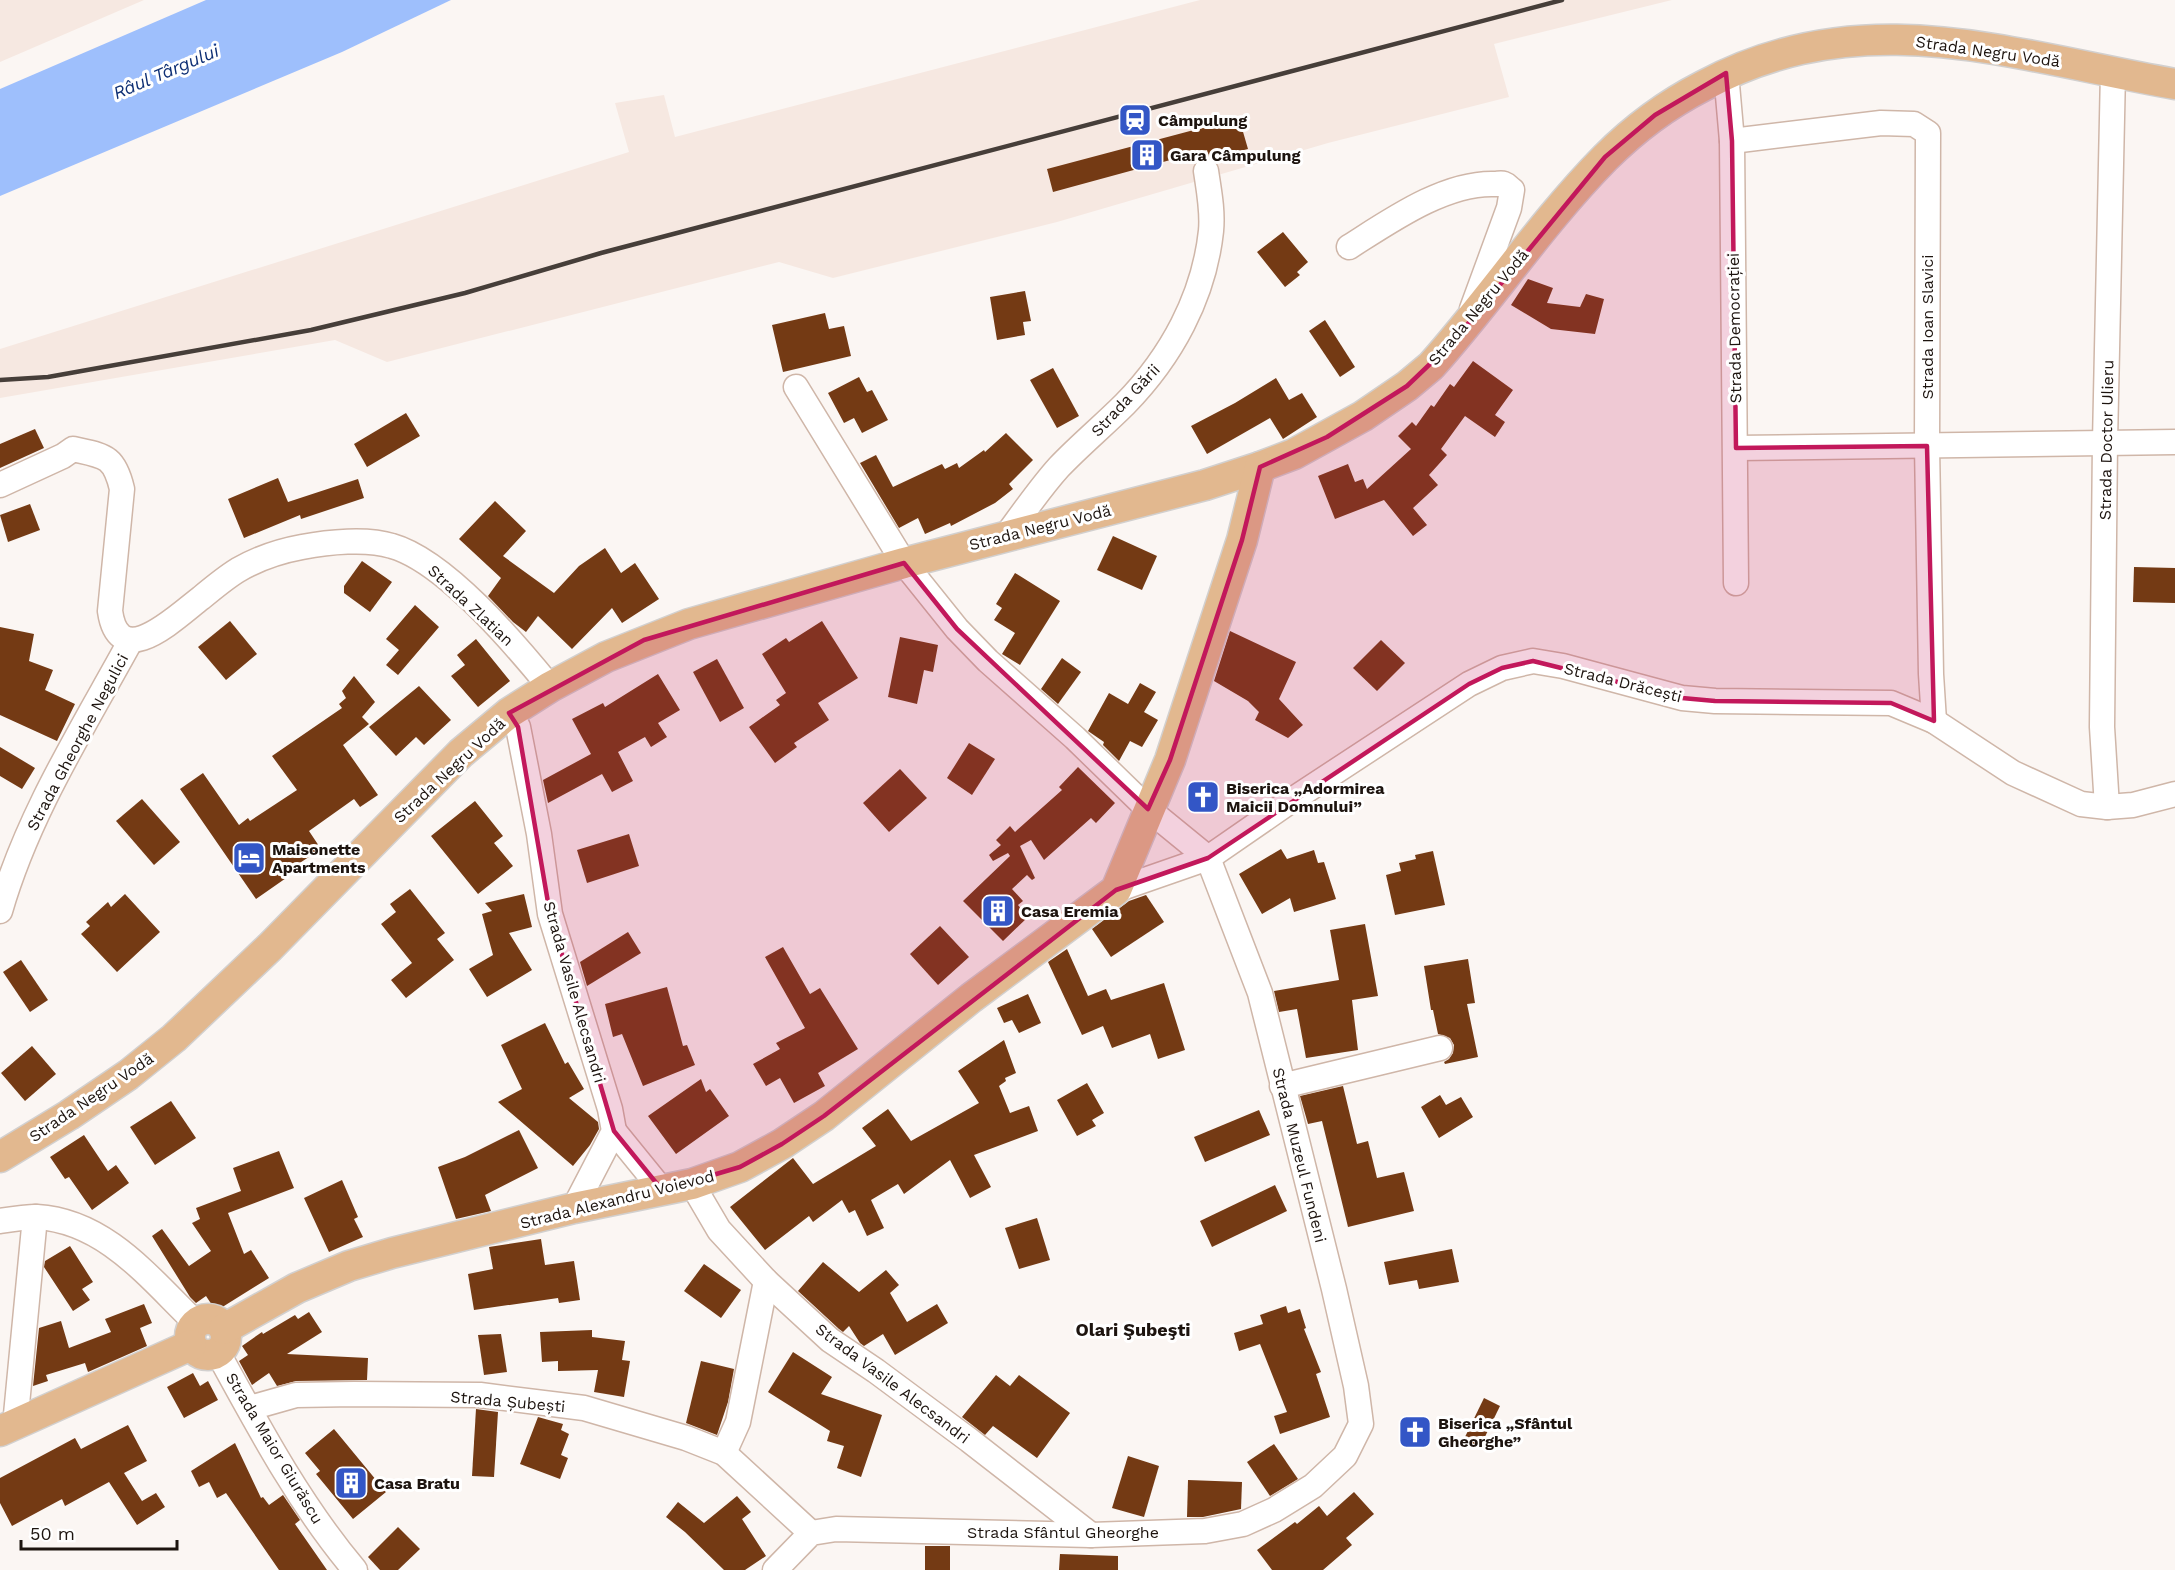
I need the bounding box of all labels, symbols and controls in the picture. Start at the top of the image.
street label: Strada Negru Vodă [1915,32,2061,71]
water label: Râul Târgului [110,39,223,103]
station icon: Câmpulung [1117,102,1153,138]
place label: Câmpulung [1158,111,1247,130]
building icon: Gara Câmpulung [1129,137,1165,173]
place label: Gara Câmpulung [1170,146,1301,165]
street label: Strada Negru Vodă [1424,245,1532,369]
street label: Strada Democrației [1724,253,1745,403]
street label: Strada Ioan Slavici [1918,255,1937,399]
street label: Strada Gării [1087,360,1164,441]
street label: Strada Doctor Ulieru [2096,360,2117,520]
street label: Strada Negru Vodă [967,501,1113,554]
street label: Strada Zlatian [424,561,517,650]
street label: Strada Gheorghe Negulici [23,651,132,834]
street label: Strada Drăcești [1562,659,1684,706]
street label: Strada Negru Vodă [390,714,509,827]
church icon: Biserica „Adormirea Maicii Domnului” [1185,779,1221,815]
place label: Biserica „Adormirea Maicii Domnului” [1226,779,1385,816]
hotel icon: Maisonette Apartments [231,840,267,876]
place label: Maisonette Apartments [272,840,366,877]
building icon: Casa Eremia [980,893,1016,929]
street label: Strada Vasile Alecsandri [539,899,610,1085]
place label: Casa Eremia [1021,902,1119,921]
street label: Strada Negru Vodă [26,1049,157,1146]
street label: Strada Muzeul Fundeni [1269,1066,1330,1245]
street label: Strada Alexandru Voievod [518,1166,716,1233]
street label: Strada Vasile Alecsandri [812,1319,973,1448]
district label: Olari Şubeşti [1076,1319,1190,1340]
street label: Strada Maior Giurăscu [222,1369,327,1527]
street label: Strada Șubești [450,1387,566,1416]
church icon: Biserica „Sfântul Gheorghe” [1397,1414,1433,1450]
place label: Biserica „Sfântul Gheorghe” [1438,1414,1573,1451]
building icon: Casa Bratu [333,1465,369,1501]
place label: Casa Bratu [374,1474,460,1493]
scale bar [21,1513,177,1551]
text: 50 m [30,1523,75,1544]
street label: Strada Sfântul Gheorghe [967,1523,1159,1542]

